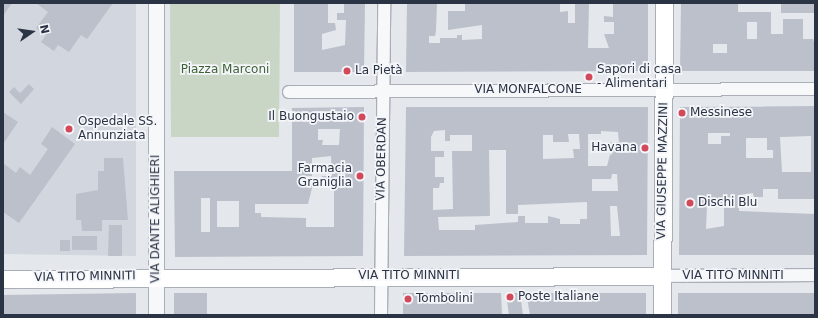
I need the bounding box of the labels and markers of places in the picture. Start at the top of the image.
place label: Sapori di casa - Alimentari [597,63,681,91]
place label: La Pietà [355,64,403,78]
marker: La Pietà [342,66,352,76]
marker: Sapori di casa - Alimentari [584,72,594,82]
place label: Messinese [690,106,752,120]
marker: Messinese [677,108,687,118]
place label: Il Buongustaio [268,110,354,124]
marker: Il Buongustaio [357,112,367,122]
place label: Ospedale SS. Annunziata [78,115,157,143]
marker: Ospedale SS. Annunziata [63,123,75,135]
place label: Havana [591,141,637,155]
marker: Havana [640,143,650,153]
place label: Farmacia Graniglia [298,162,352,190]
marker: Farmacia Graniglia [355,171,365,181]
place label: Dischi Blu [698,196,757,210]
marker: Dischi Blu [685,198,695,208]
place label: Poste Italiane [518,290,599,304]
place label: Tombolini [416,292,473,306]
marker: Poste Italiane [505,292,515,302]
marker: Tombolini [403,294,413,304]

